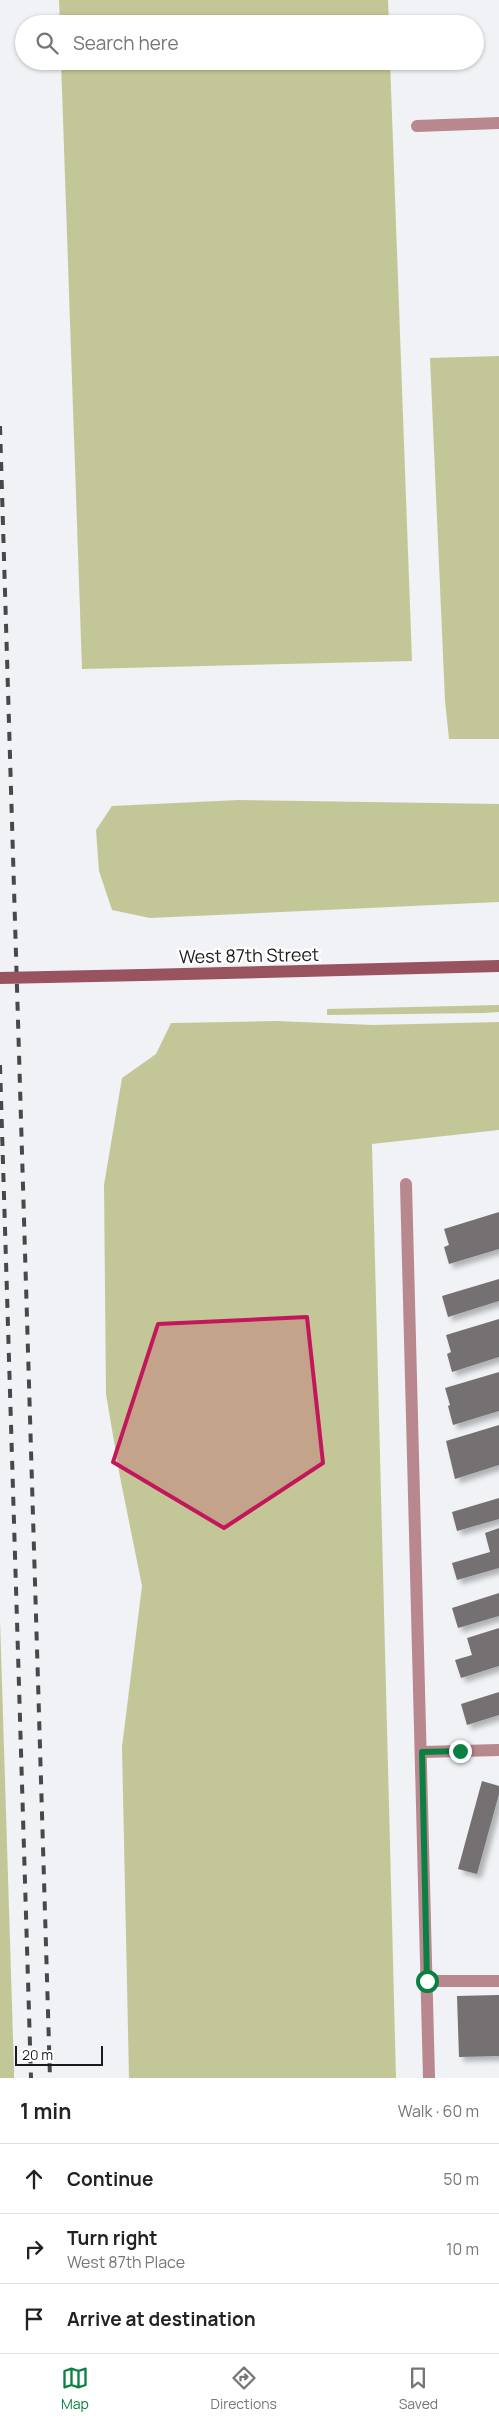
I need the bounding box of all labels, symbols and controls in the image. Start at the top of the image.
search box [15,15,484,70]
icon: search [33,29,61,57]
text: Search here [73,30,179,56]
street label: West 87th Street [179,942,319,968]
route end [449,1740,472,1763]
route start [416,1970,439,1993]
scale bar [15,2043,102,2066]
text: 20 m [22,2045,53,2064]
text: 1 min [20,2097,71,2125]
text: Walk · 60 m [398,2100,479,2122]
icon: ahead [20,2165,48,2193]
text: Continue [67,2166,153,2192]
text: 50 m [443,2168,479,2190]
text: Turn right [67,2225,157,2251]
icon: right [20,2235,48,2263]
text: 10 m [446,2238,479,2260]
text: West 87th Place [67,2251,185,2273]
icon: arrive [20,2305,48,2333]
text: Arrive at destination [67,2306,256,2332]
tab: Map [61,2364,89,2413]
tab: Directions [211,2364,277,2413]
tab: Saved [399,2364,438,2413]

